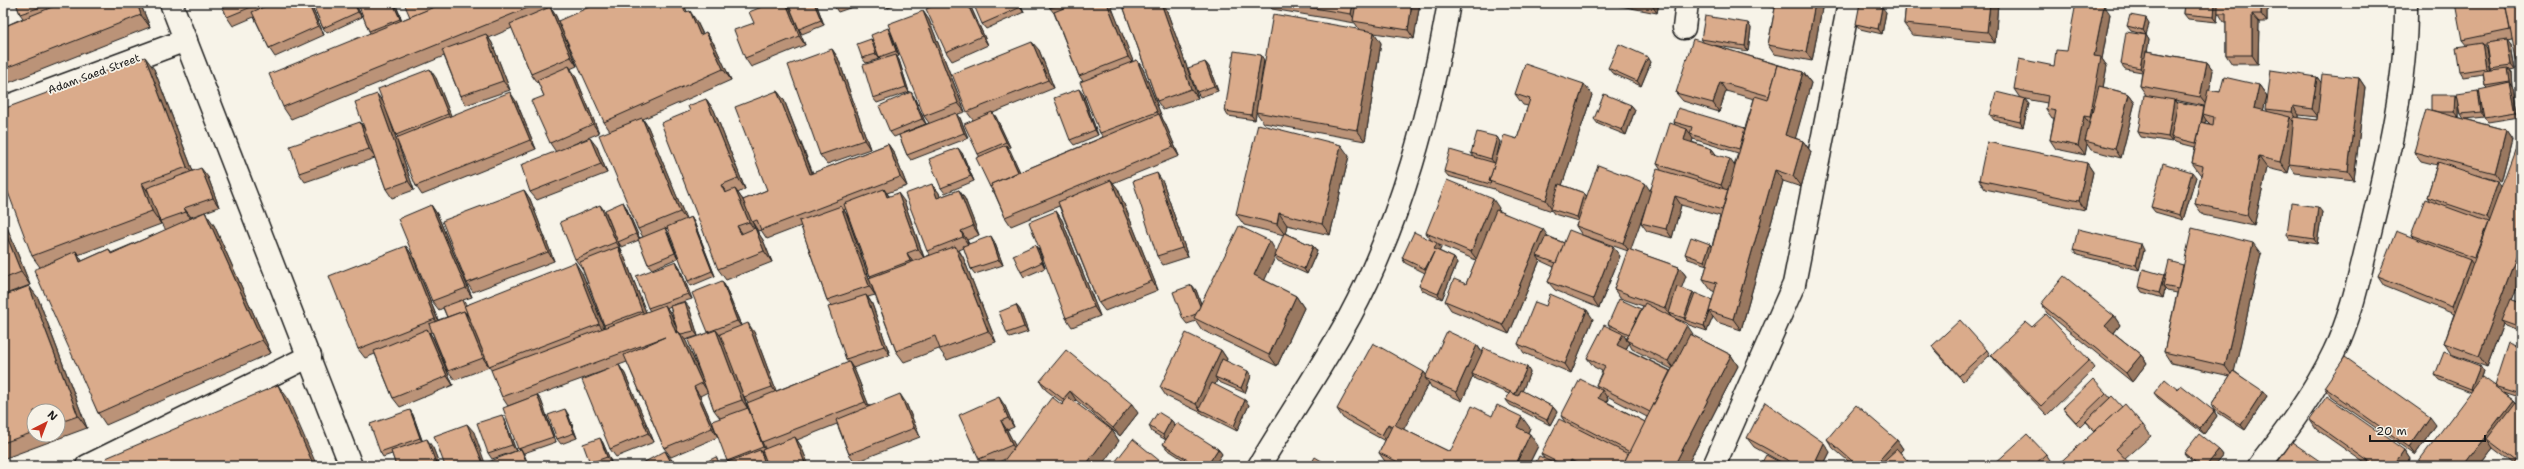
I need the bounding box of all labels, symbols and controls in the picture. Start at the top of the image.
street label: Adam Saed Street [46,50,142,98]
north arrow [26,403,66,443]
text: N [44,407,61,425]
scale bar [2370,417,2485,443]
text: 20 m [2376,423,2407,439]

